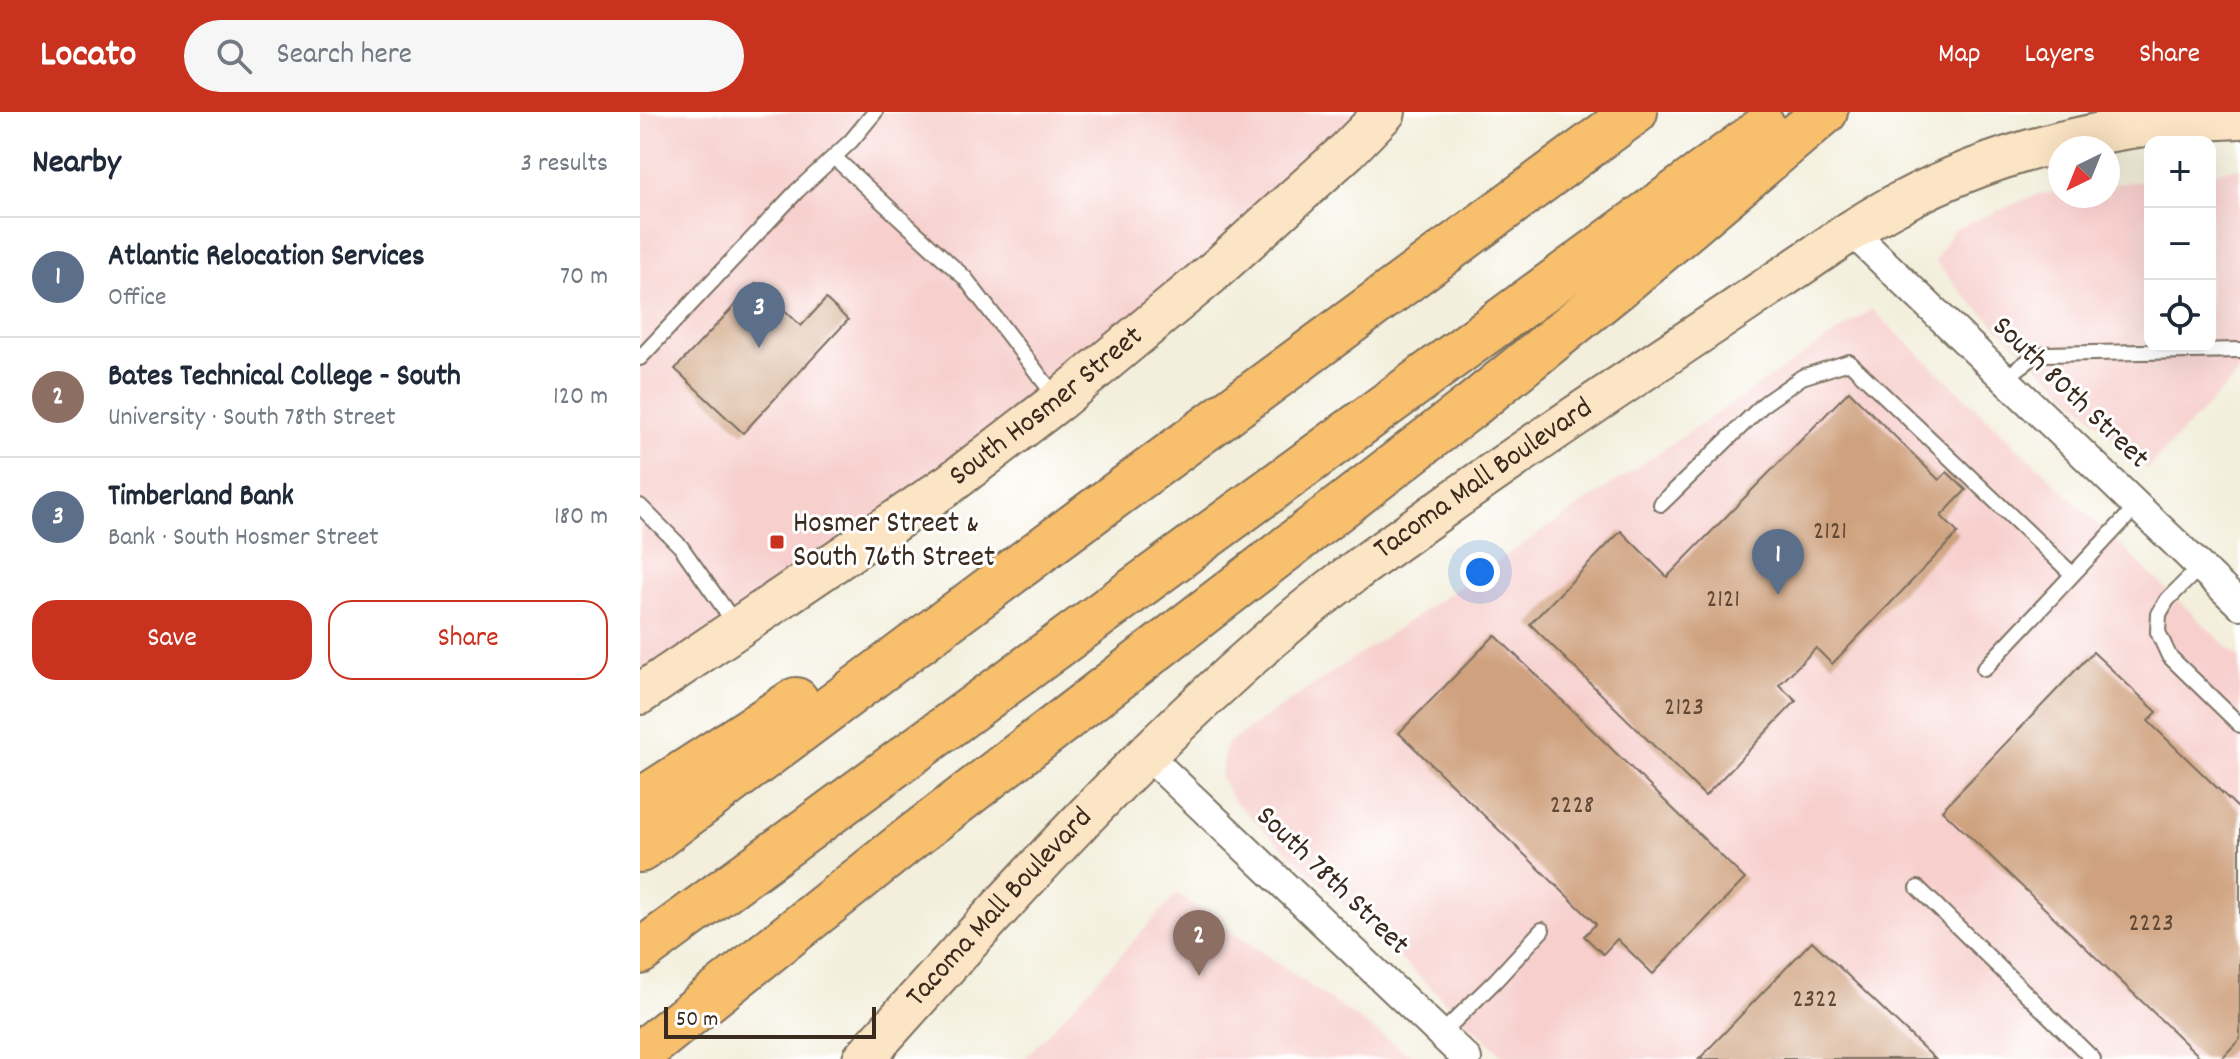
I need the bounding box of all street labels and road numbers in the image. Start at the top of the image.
street label: South 80th Street [1981,308,2157,480]
street label: South Hosmer Street [941,317,1153,498]
street label: Tacoma Mall Boulevard [1366,388,1602,572]
street label: South 78th Street [1244,797,1418,967]
street label: Tacoma Mall Boulevard [897,798,1104,1018]

